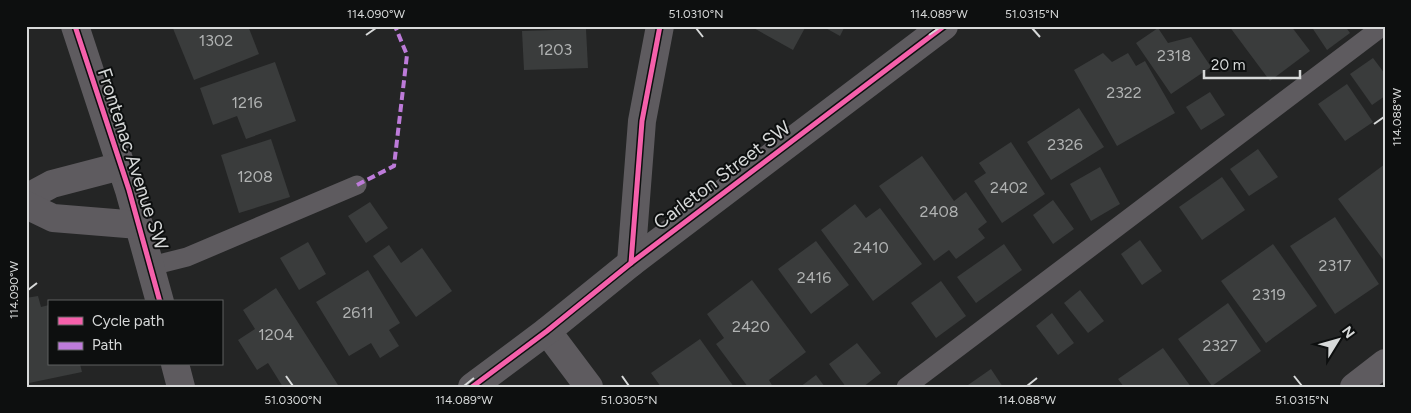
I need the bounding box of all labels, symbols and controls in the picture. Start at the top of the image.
text: 114.090°W [347,7,405,21]
text: 51.0310°N [669,7,723,21]
text: 114.089°W [910,7,968,21]
text: 51.0315°N [1005,7,1059,21]
house number: 1302 [199,31,233,50]
house number: 1203 [538,40,572,59]
house number: 2318 [1157,46,1191,65]
scale bar [1204,48,1300,80]
text: 20 m [1211,56,1245,74]
street label: Frontenac Avenue SW [93,65,173,254]
house number: 2322 [1106,83,1142,102]
text: 114.088°W [1390,87,1404,146]
house number: 1216 [231,93,263,112]
street label: Carleton Street SW [649,116,796,234]
house number: 2326 [1047,135,1083,154]
house number: 1208 [237,167,273,186]
house number: 2402 [990,178,1028,197]
house number: 2408 [920,202,958,221]
house number: 2410 [853,238,889,257]
house number: 2317 [1319,256,1352,275]
text: 114.090°W [7,261,21,319]
house number: 2416 [797,268,831,287]
house number: 2319 [1252,285,1286,304]
legend [48,300,222,366]
house number: 2611 [342,303,374,322]
text: Cycle path [92,312,164,330]
north arrow [1314,316,1364,366]
house number: 2420 [732,317,770,336]
text: N [1338,323,1358,342]
house number: 1204 [258,325,294,344]
text: Path [92,336,122,354]
house number: 2327 [1202,336,1238,355]
text: 51.0300°N [264,393,322,407]
text: 114.089°W [435,393,493,407]
text: 51.0305°N [601,393,657,407]
text: 114.088°W [998,393,1057,407]
text: 51.0315°N [1275,393,1329,407]

